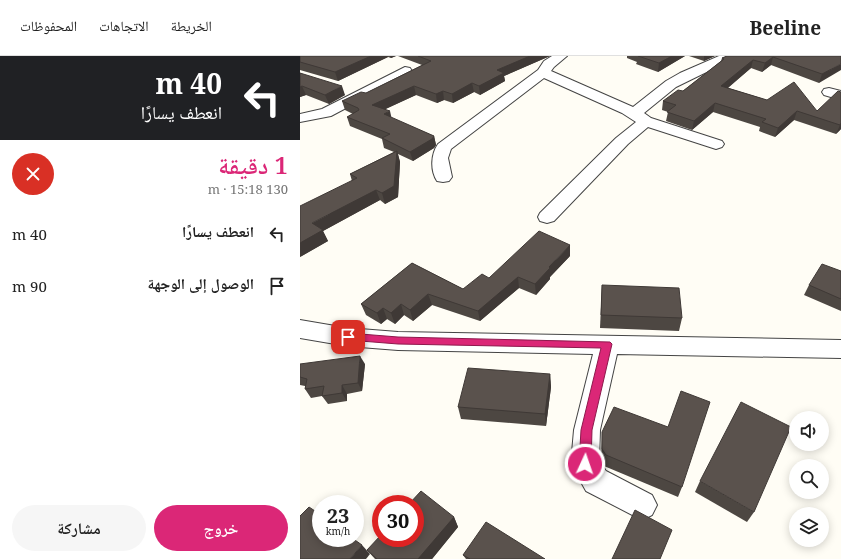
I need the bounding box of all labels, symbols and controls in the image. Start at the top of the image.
text: Beeline [750,15,821,41]
text: المحفوظات [20,16,77,35]
text: الاتجاهات [99,16,149,35]
text: الخريطة [171,16,212,35]
text: 40 m [155,64,222,102]
icon: left [236,72,288,124]
text: انعطف يسارًا [141,100,222,124]
text: 1 دقيقة [218,148,288,181]
button: close [12,153,54,195]
text: 130 m · 15:18 [208,180,288,198]
text: انعطف يسارًا [182,221,254,241]
icon: left [266,223,288,245]
text: 40 m [12,224,47,244]
text: الوصول إلى الوجهة [148,273,254,293]
icon: arrive [266,275,288,297]
text: 90 m [12,276,47,296]
pin [331,320,365,354]
icon: arrive [337,326,359,348]
map controls [789,411,829,547]
button: sound [789,411,829,451]
position arrow [564,443,606,485]
button: search [789,459,829,499]
speed limit sign: 30 [372,495,424,547]
text: 23 [327,502,349,529]
button: مشاركة [12,505,146,551]
button: خروج [154,505,288,551]
button: layers [789,507,829,547]
text: km/h [326,524,350,538]

